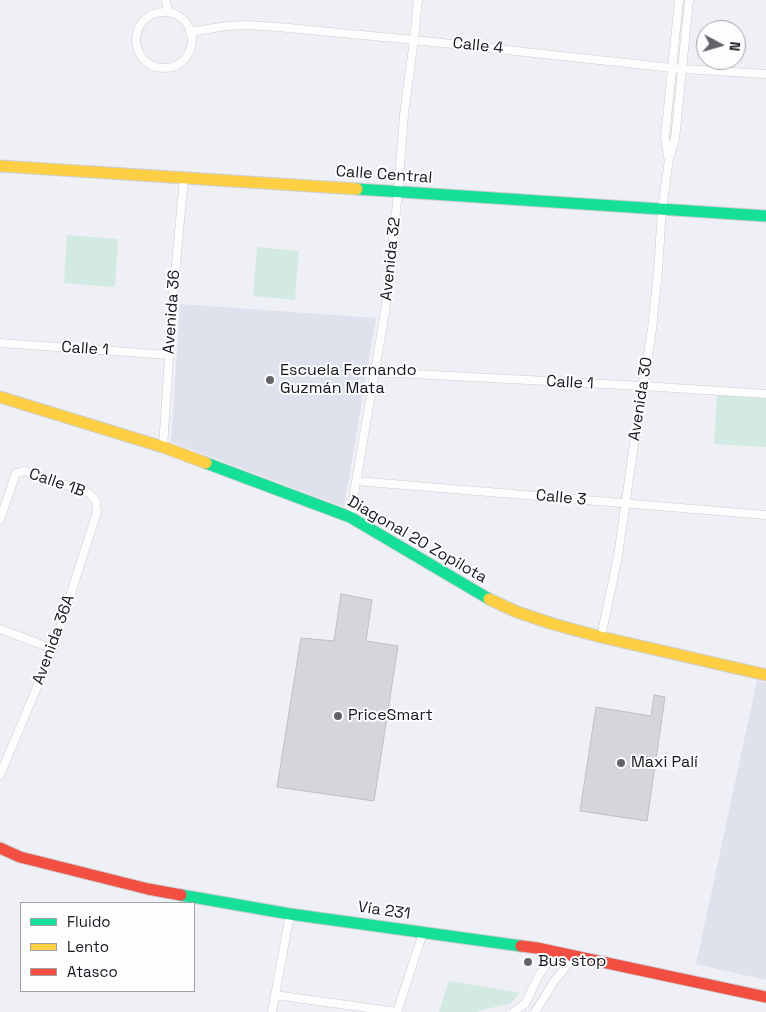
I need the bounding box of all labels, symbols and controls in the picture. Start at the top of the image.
north arrow [696,20,746,70]
street label: Calle 4 [452,34,504,58]
text: N [725,41,744,52]
street label: Calle Central [335,162,433,188]
street label: Avenida 32 [377,216,405,302]
street label: Avenida 36 [159,269,185,355]
street label: Calle 1 [61,338,109,360]
street label: Avenida 30 [625,356,657,442]
place label: Escuela Fernando Guzmán Mata [280,361,417,399]
street label: Calle 1 [546,372,594,394]
marker: Escuela Fernando Guzmán Mata [264,374,276,386]
street label: Calle 1B [26,464,88,502]
street label: Calle 3 [535,486,587,510]
street label: Diagonal 20 Zopilota [344,492,490,588]
street label: Avenida 36A [29,592,79,688]
place label: PriceSmart [348,706,433,726]
marker: PriceSmart [332,710,344,722]
place label: Maxi Palí [631,753,698,773]
marker: Maxi Palí [615,757,627,769]
street label: Vía 231 [356,898,412,924]
legend [20,902,195,992]
text: Fluido [67,912,111,931]
text: Lento [67,937,109,956]
place label: Bus stop [538,952,606,972]
marker: Bus stop [522,956,534,968]
text: Atasco [67,962,118,981]

